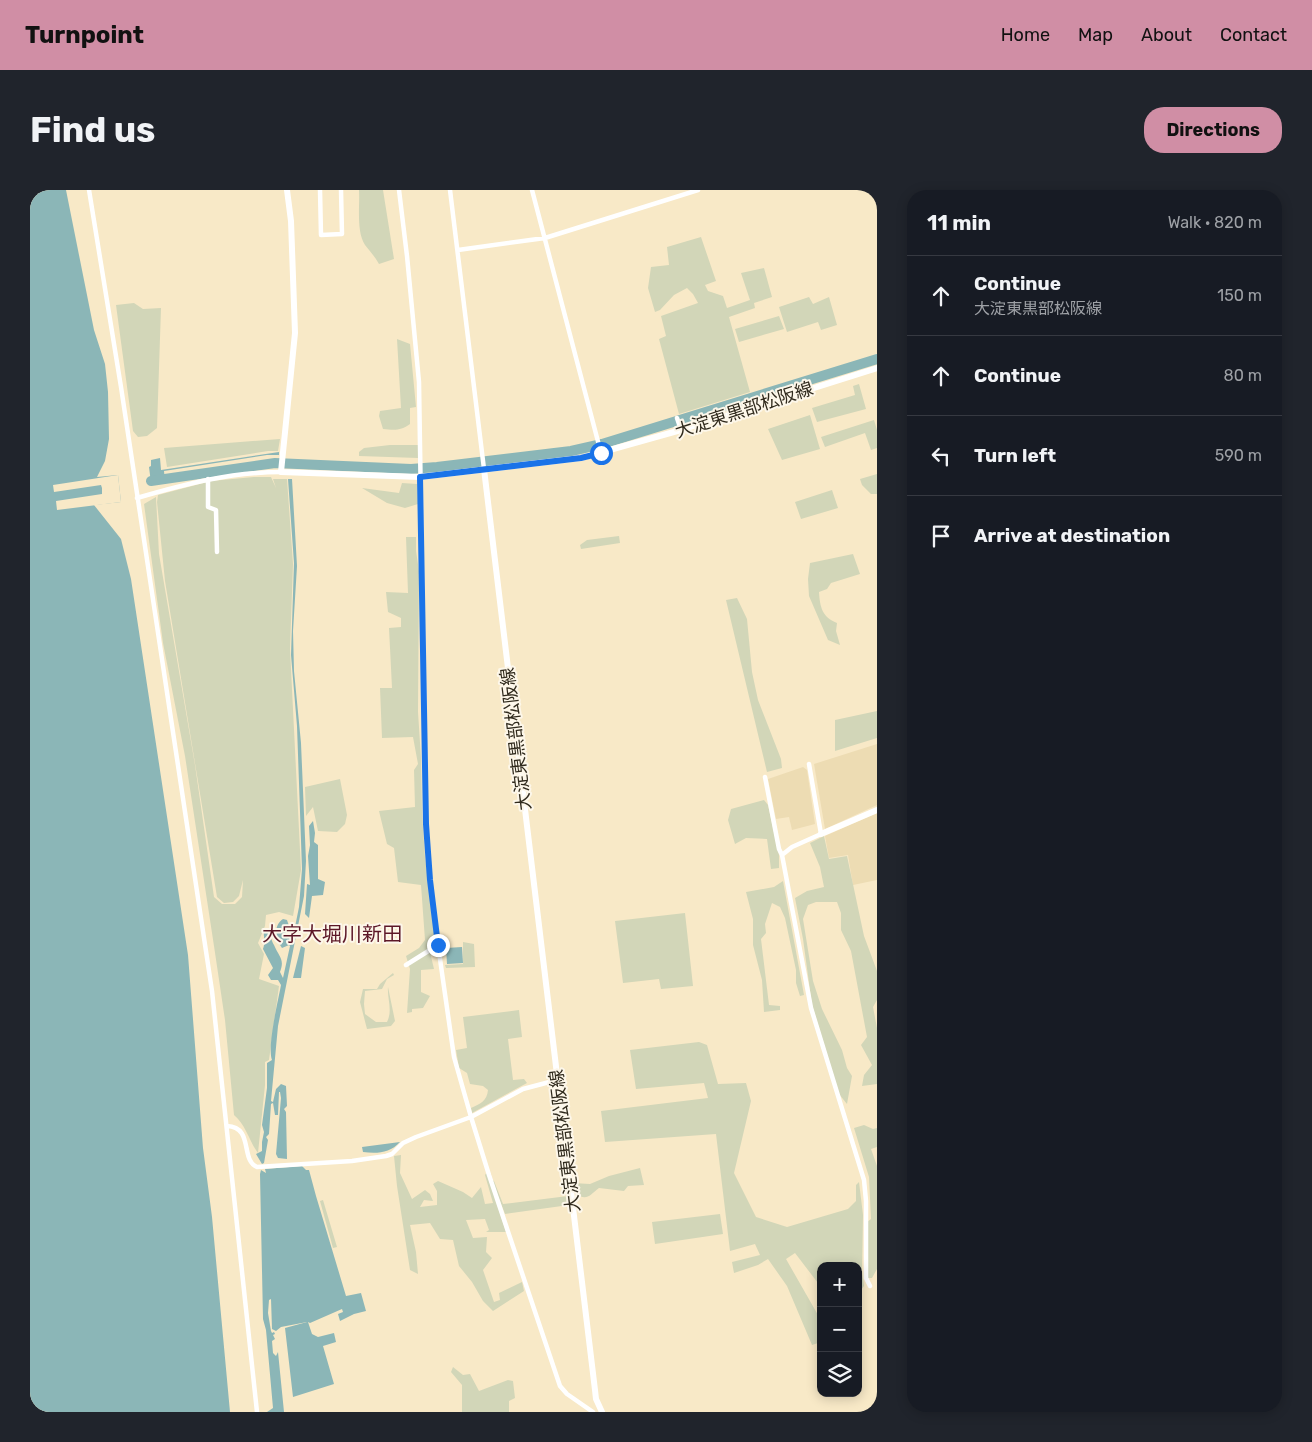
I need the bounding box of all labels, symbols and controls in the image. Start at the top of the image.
text: Turnpoint [25,21,144,49]
text: Home [1001,24,1050,46]
text: Map [1078,24,1113,46]
text: About [1141,24,1192,46]
text: Contact [1220,24,1287,46]
button: Directions [1144,107,1282,153]
text: Find us [30,109,155,151]
text: 11 min [927,210,991,235]
text: Walk · 820 m [1168,213,1262,232]
text: Continue [974,272,1061,295]
icon: ahead [927,282,955,310]
text: 150 m [1217,286,1262,305]
text: 大淀東黒部松阪線 [974,299,1102,318]
icon: ahead [927,362,955,390]
text: Continue [974,364,1061,387]
text: 80 m [1224,366,1262,385]
street label: 大淀東黒部松阪線 [672,377,816,443]
route start [590,442,613,465]
icon: left [927,442,955,470]
text: Turn left [974,444,1056,467]
text: 590 m [1215,446,1262,465]
icon: arrive [927,522,955,550]
text: Arrive at destination [974,524,1170,547]
street label: 大淀東黒部松阪線 [496,666,536,812]
district label: 大字大堀川新田 [262,922,402,946]
route end [427,934,450,957]
street label: 大淀東黒部松阪線 [545,1068,585,1214]
map controls [817,1262,862,1397]
button: + [817,1262,862,1307]
button: − [817,1307,862,1352]
button: layers [817,1352,862,1397]

